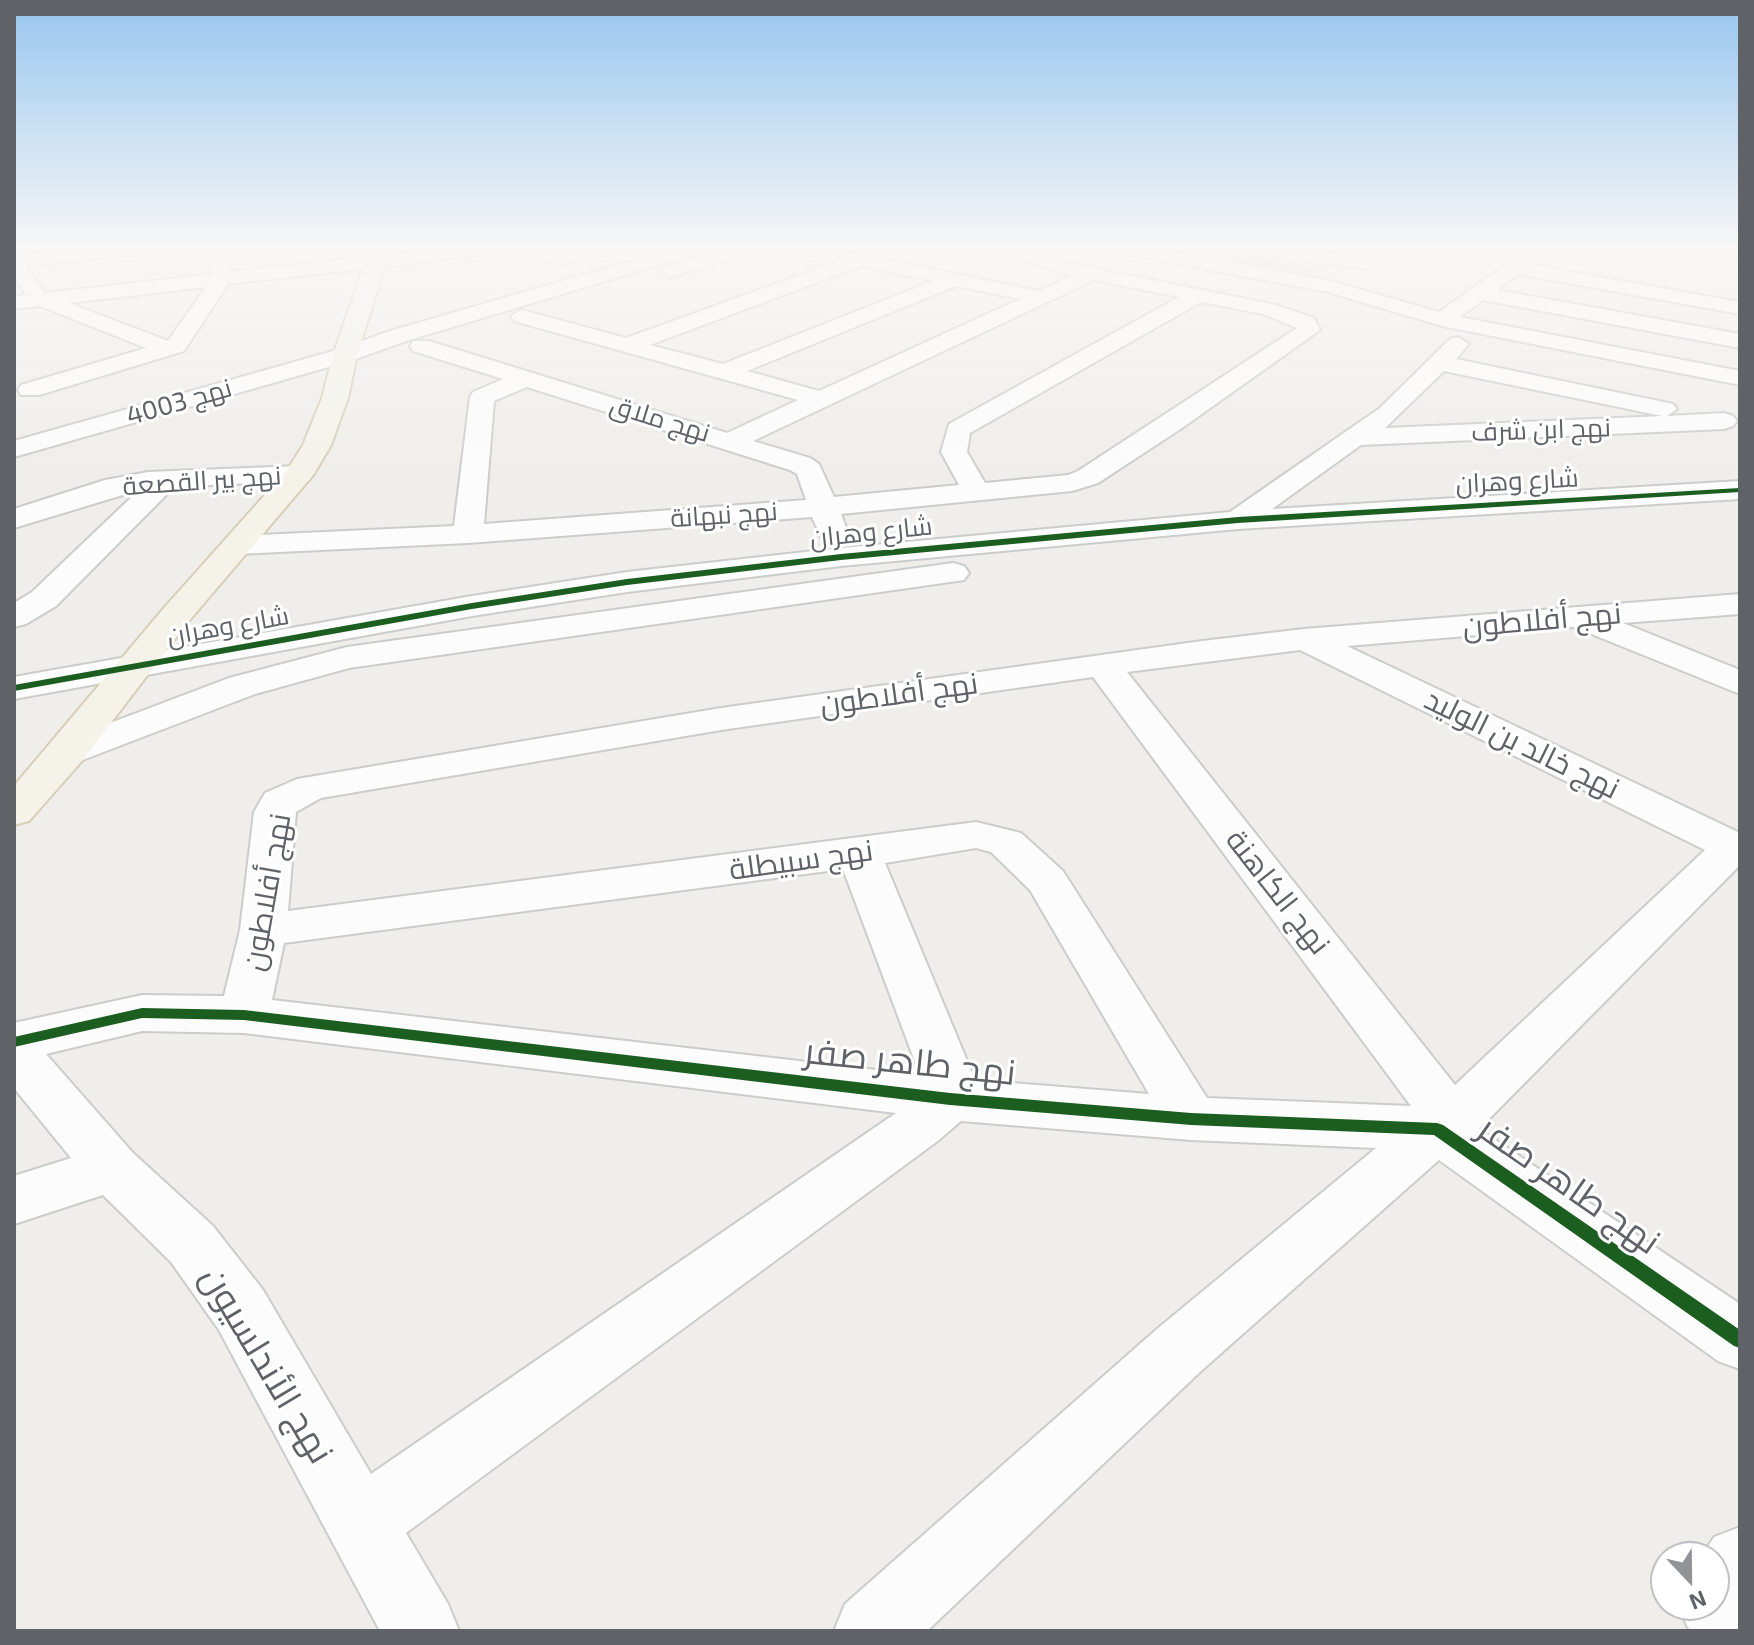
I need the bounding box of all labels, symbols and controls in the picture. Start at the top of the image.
street label: نهج 4003 [123,372,235,432]
street label: نهج ملاق [606,389,714,449]
street label: نهج ابن شرف [1471,412,1611,448]
street label: نهج بير القصعة [122,460,282,502]
street label: شارع وهران [1455,462,1579,500]
street label: نهج نبهانة [669,496,779,534]
street label: شارع وهران [808,510,934,554]
street label: نهج أفلاطون [1461,595,1623,645]
street label: شارع وهران [165,600,291,652]
street label: نهج أفلاطون [818,665,980,723]
street label: نهج خالد بن الوليد [1419,681,1625,807]
street label: نهج أفلاطون [235,810,299,974]
street label: نهج الكاهنة [1218,822,1338,962]
street label: نهج سبيطلة [727,832,875,888]
street label: نهج طاهر صفر [802,1029,1018,1095]
street label: نهج طاهر صفر [1470,1106,1668,1264]
street label: نهج الأندلسيون [191,1259,343,1471]
north arrow [1650,1541,1730,1621]
text: N [1686,1586,1710,1616]

